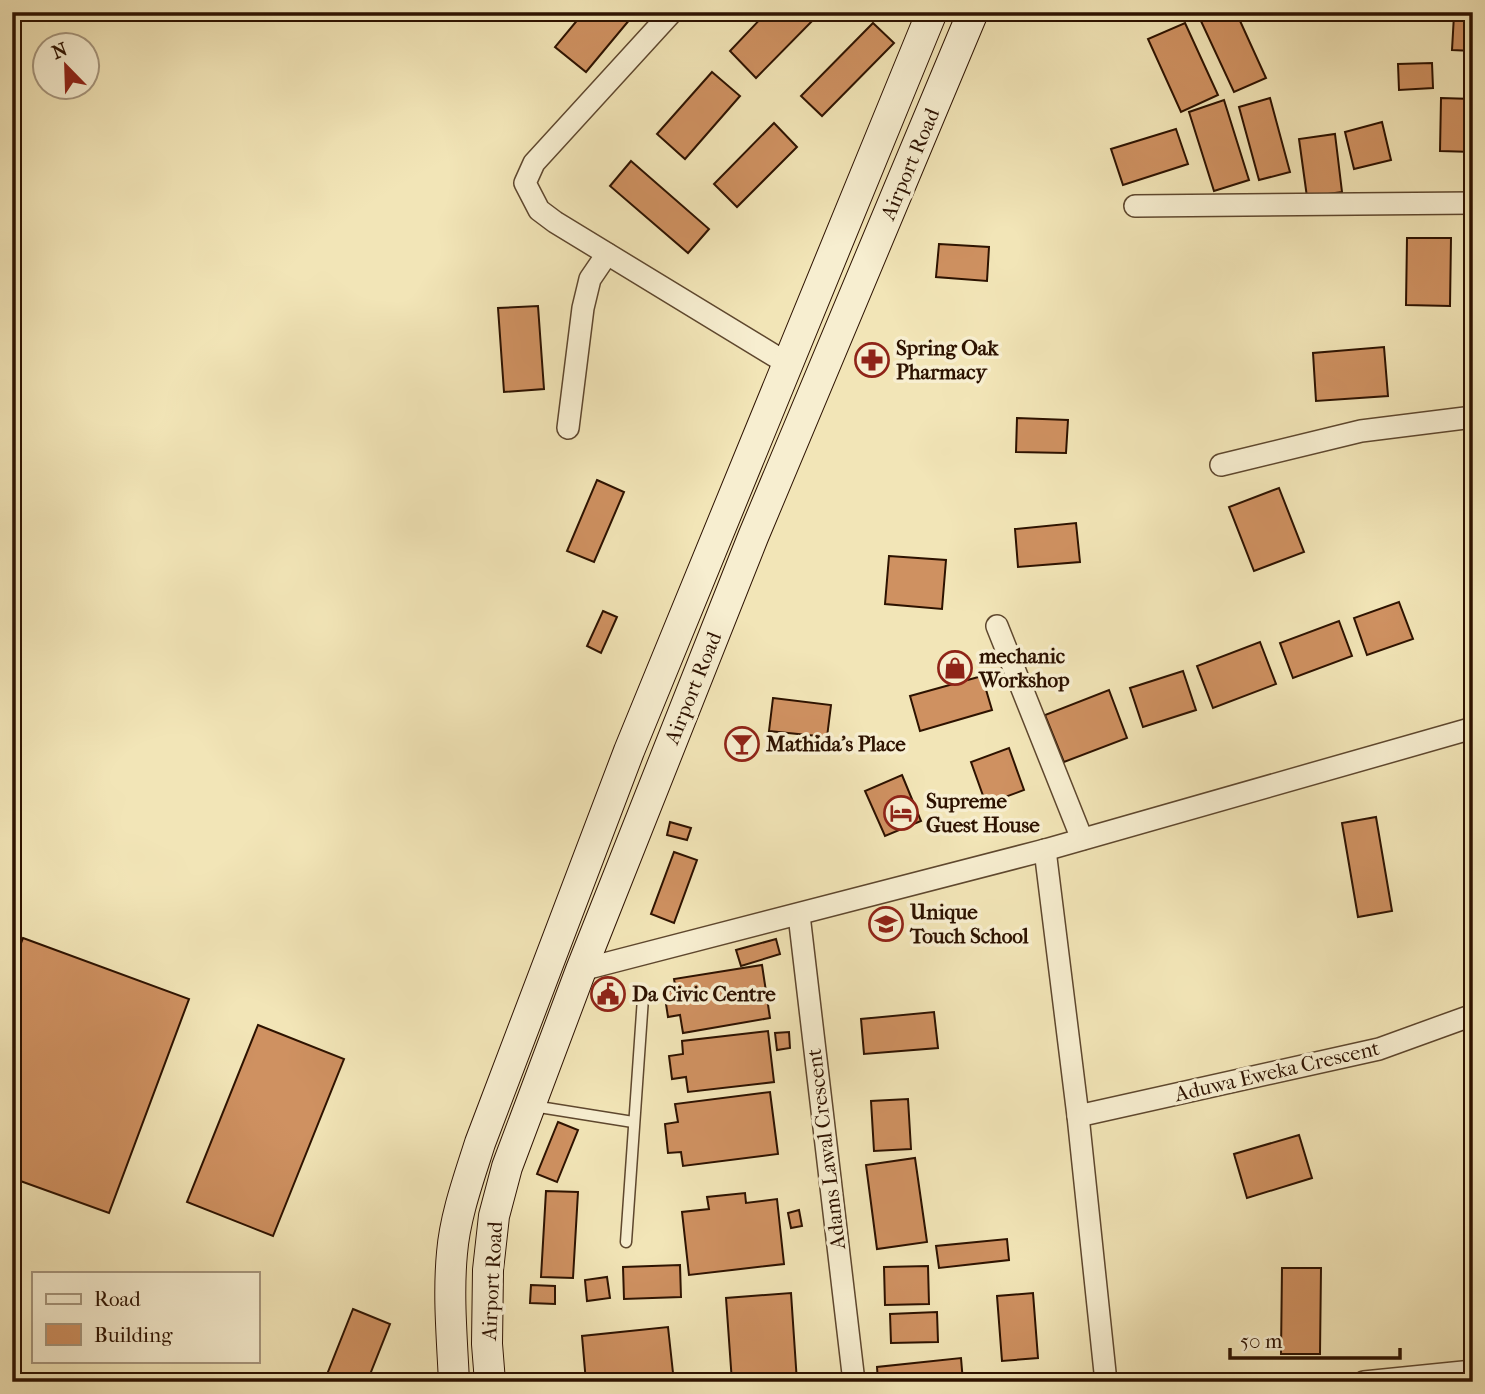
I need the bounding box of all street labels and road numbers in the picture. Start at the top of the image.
street label: Airport Road [875,104,945,224]
street label: Airport Road [659,628,727,749]
street label: Aduwa Eweka Crescent [1171,1036,1382,1106]
street label: Adams Lawal Crescent [802,1047,850,1252]
street label: Airport Road [477,1220,507,1342]

